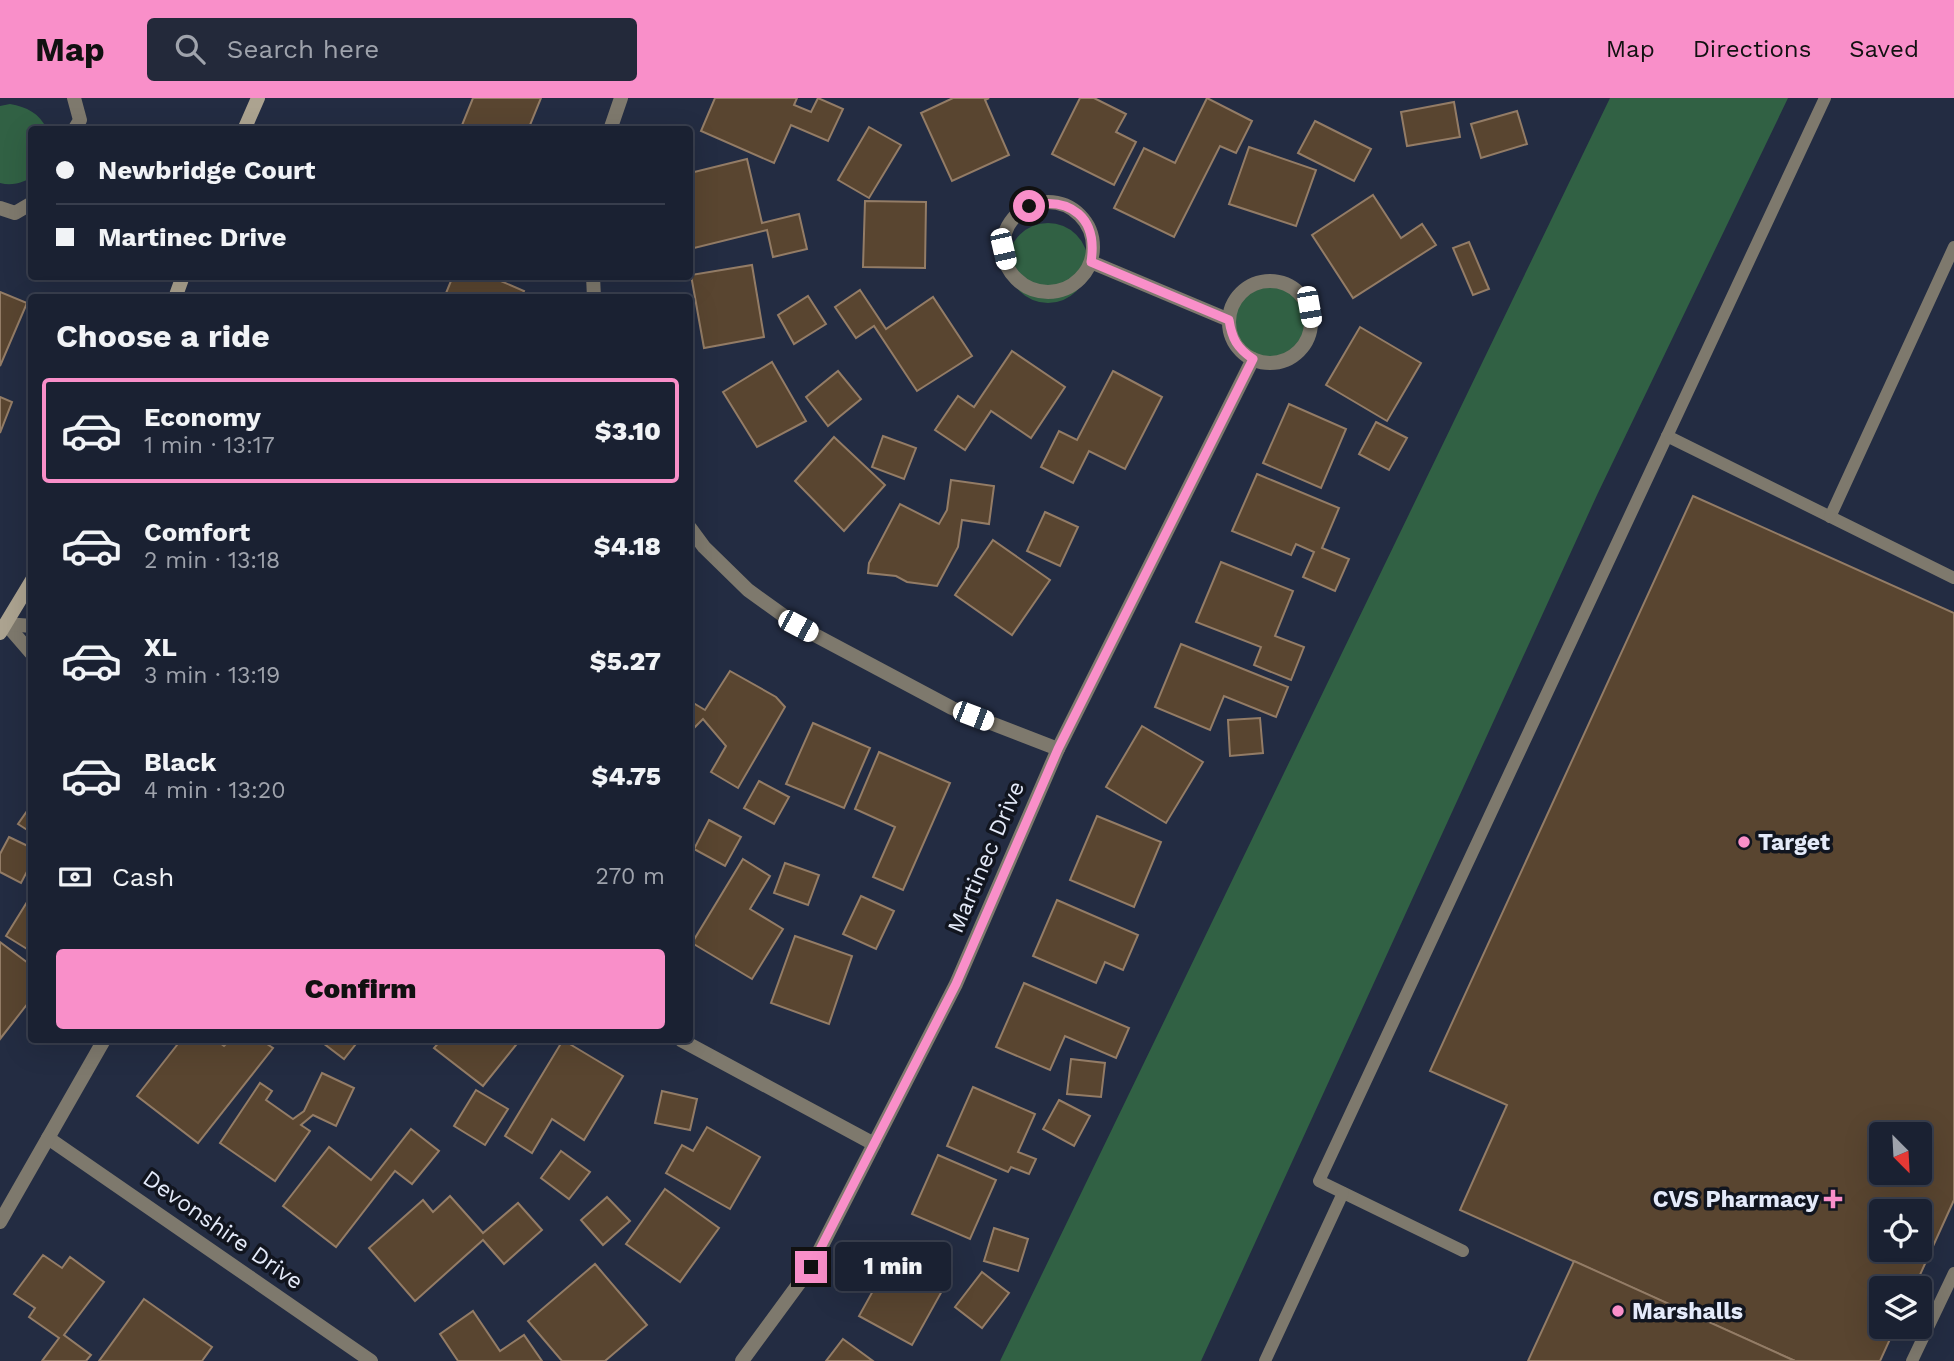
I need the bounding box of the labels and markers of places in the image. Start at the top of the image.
place label: Target [1758,829,1830,856]
marker: Target [1736,834,1752,850]
place label: CVS Pharmacy [1653,1186,1819,1213]
marker: CVS Pharmacy [1825,1191,1841,1207]
place label: Marshalls [1632,1298,1743,1325]
marker: Marshalls [1610,1303,1626,1319]

